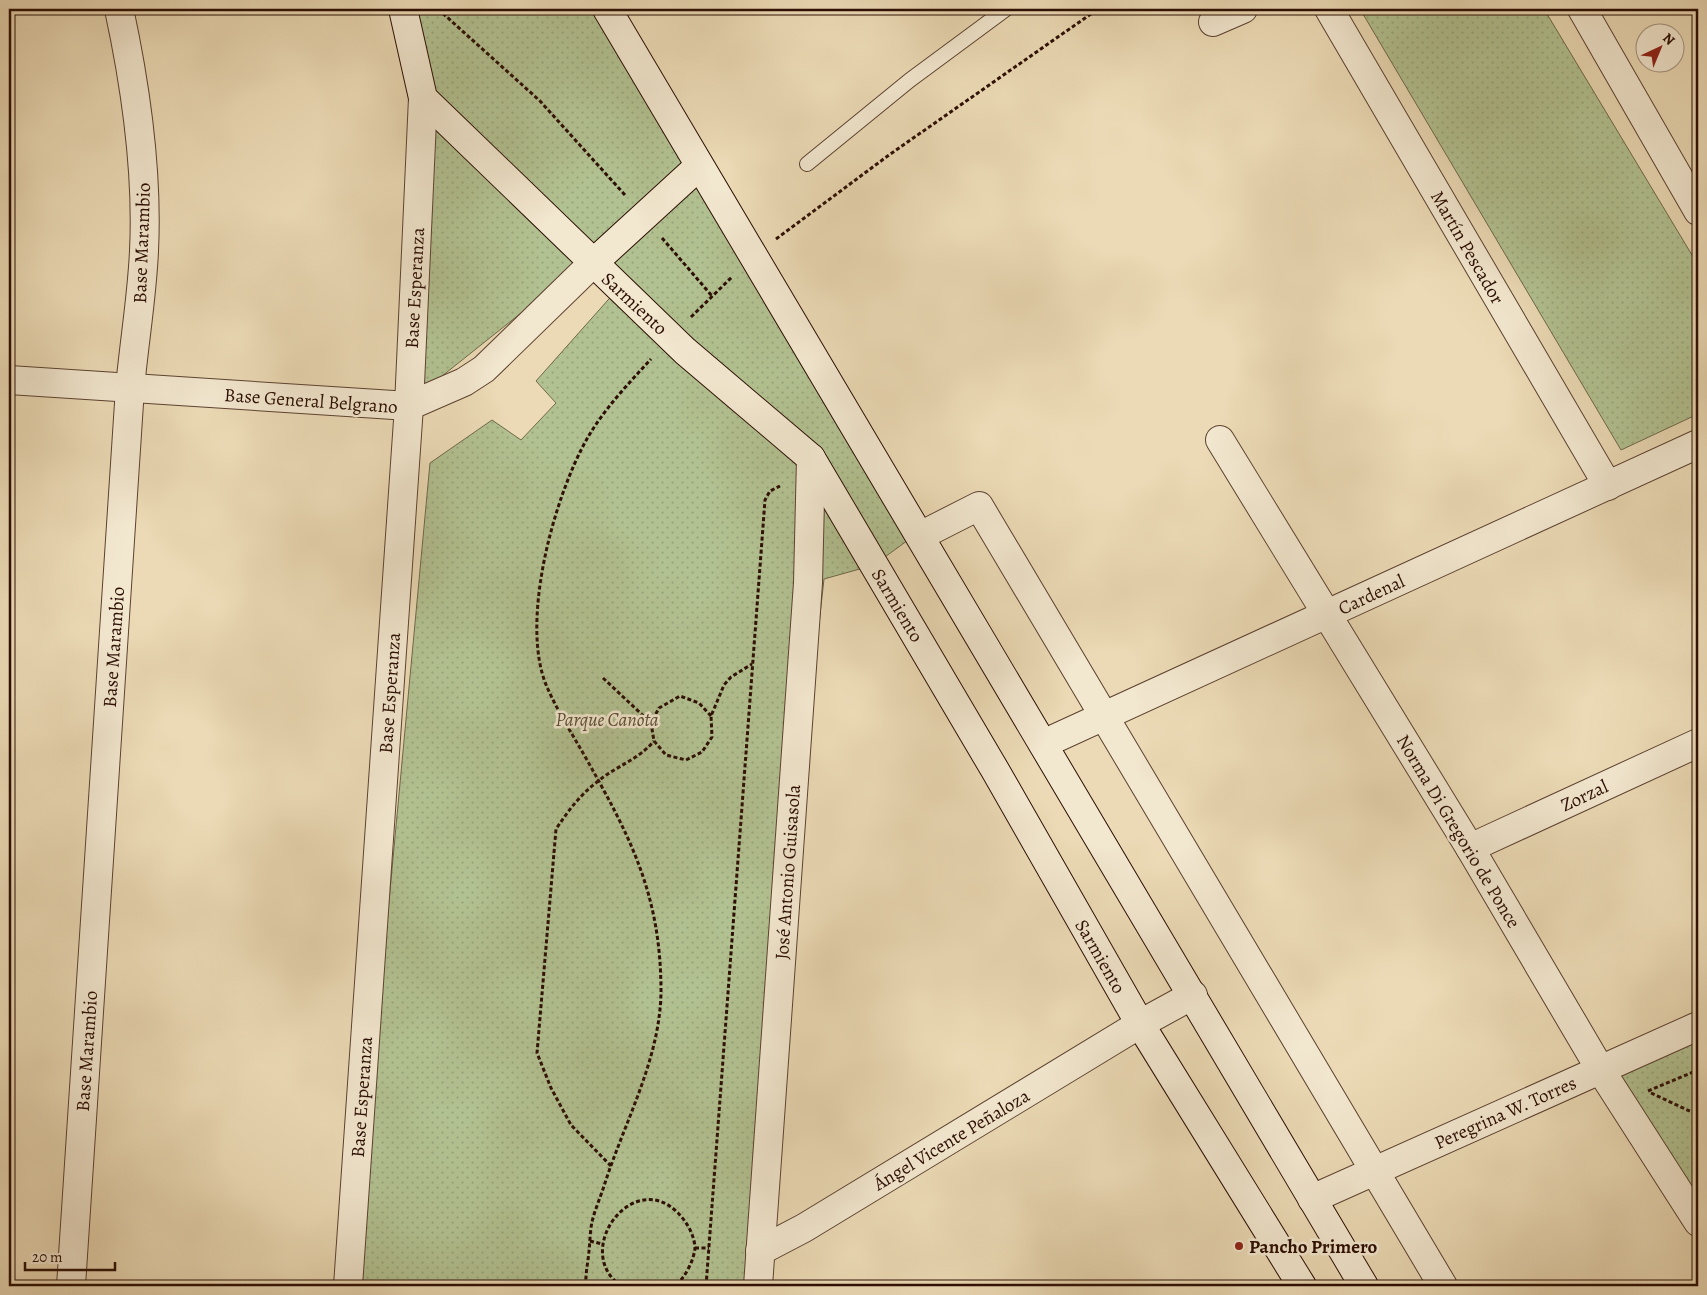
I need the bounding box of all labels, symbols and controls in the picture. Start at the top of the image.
north arrow [1634,22,1684,72]
text: N [1658,29,1679,49]
street label: Base Marambio [127,182,157,304]
street label: Martín Pescador [1424,186,1510,309]
street label: Base Esperanza [399,227,431,349]
street label: Sarmiento [596,266,673,341]
street label: Base General Belgrano [223,382,399,420]
street label: Sarmiento [865,564,929,647]
street label: Cardenal [1334,568,1409,622]
street label: Base Marambio [97,586,131,708]
street label: Base Esperanza [373,631,407,755]
park label: Parque Canota [556,707,659,733]
street label: Norma Di Gregorio de Ponce [1390,730,1526,933]
street label: Zorzal [1557,774,1613,818]
street label: José Antonio Guisasola [769,783,807,961]
street label: Sarmiento [1068,915,1132,998]
street label: Base Marambio [70,990,104,1112]
street label: Base Esperanza [345,1035,379,1159]
street label: Peregrina W. Torres [1430,1070,1581,1156]
street label: Ángel Vicente Peñaloza [868,1083,1035,1197]
place label: Pancho Primero [1249,1234,1378,1260]
scale bar [25,1240,115,1272]
marker: Pancho Primero [1233,1240,1245,1252]
text: 20 m [32,1247,63,1267]

